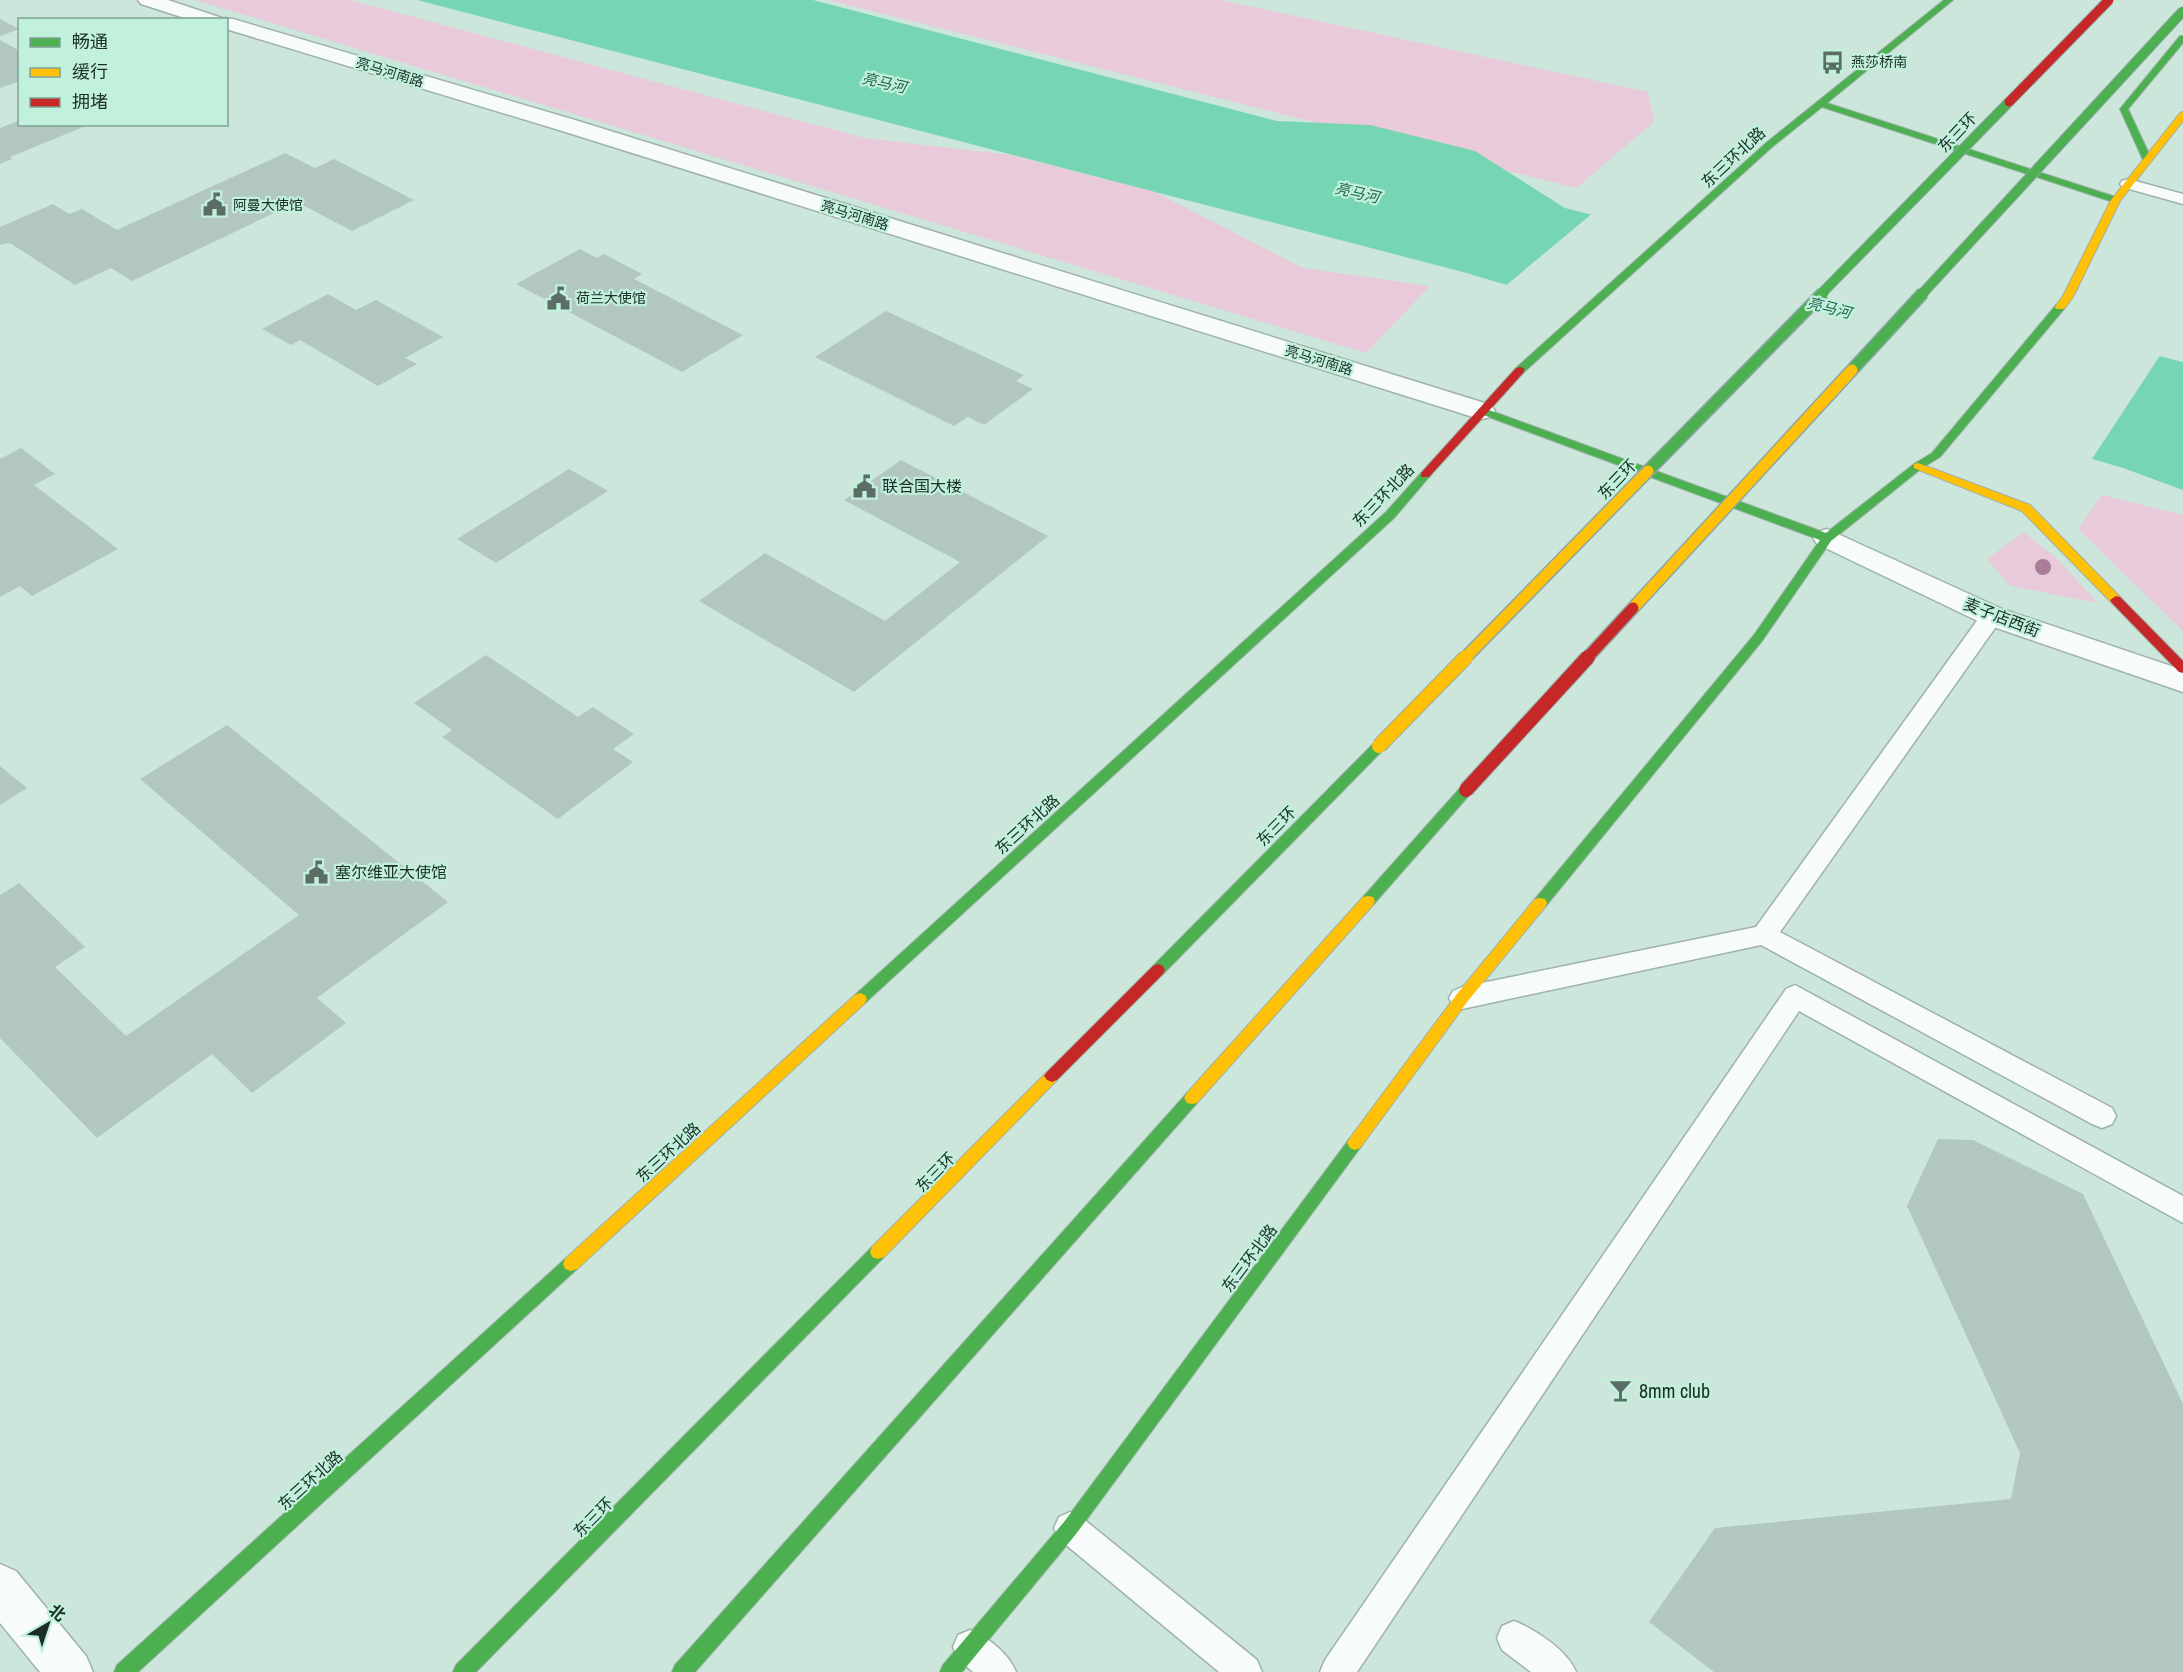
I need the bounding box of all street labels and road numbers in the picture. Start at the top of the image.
street label: 亮马河南路 [354,53,426,91]
street label: 东三环 [1932,107,1982,157]
street label: 东三环北路 [1696,122,1770,192]
street label: 亮马河南路 [819,196,891,234]
street label: 亮马河南路 [1283,341,1355,379]
street label: 东三环 [1592,454,1642,504]
street label: 东三环北路 [1347,459,1419,531]
street label: 麦子店西街 [1961,592,2043,642]
street label: 东三环北路 [990,789,1064,859]
street label: 东三环 [1251,801,1301,851]
street label: 东三环北路 [631,1117,705,1187]
street label: 东三环 [910,1147,960,1197]
street label: 东三环北路 [1216,1219,1282,1297]
street label: 东三环北路 [273,1445,347,1515]
street label: 东三环 [568,1492,618,1542]

